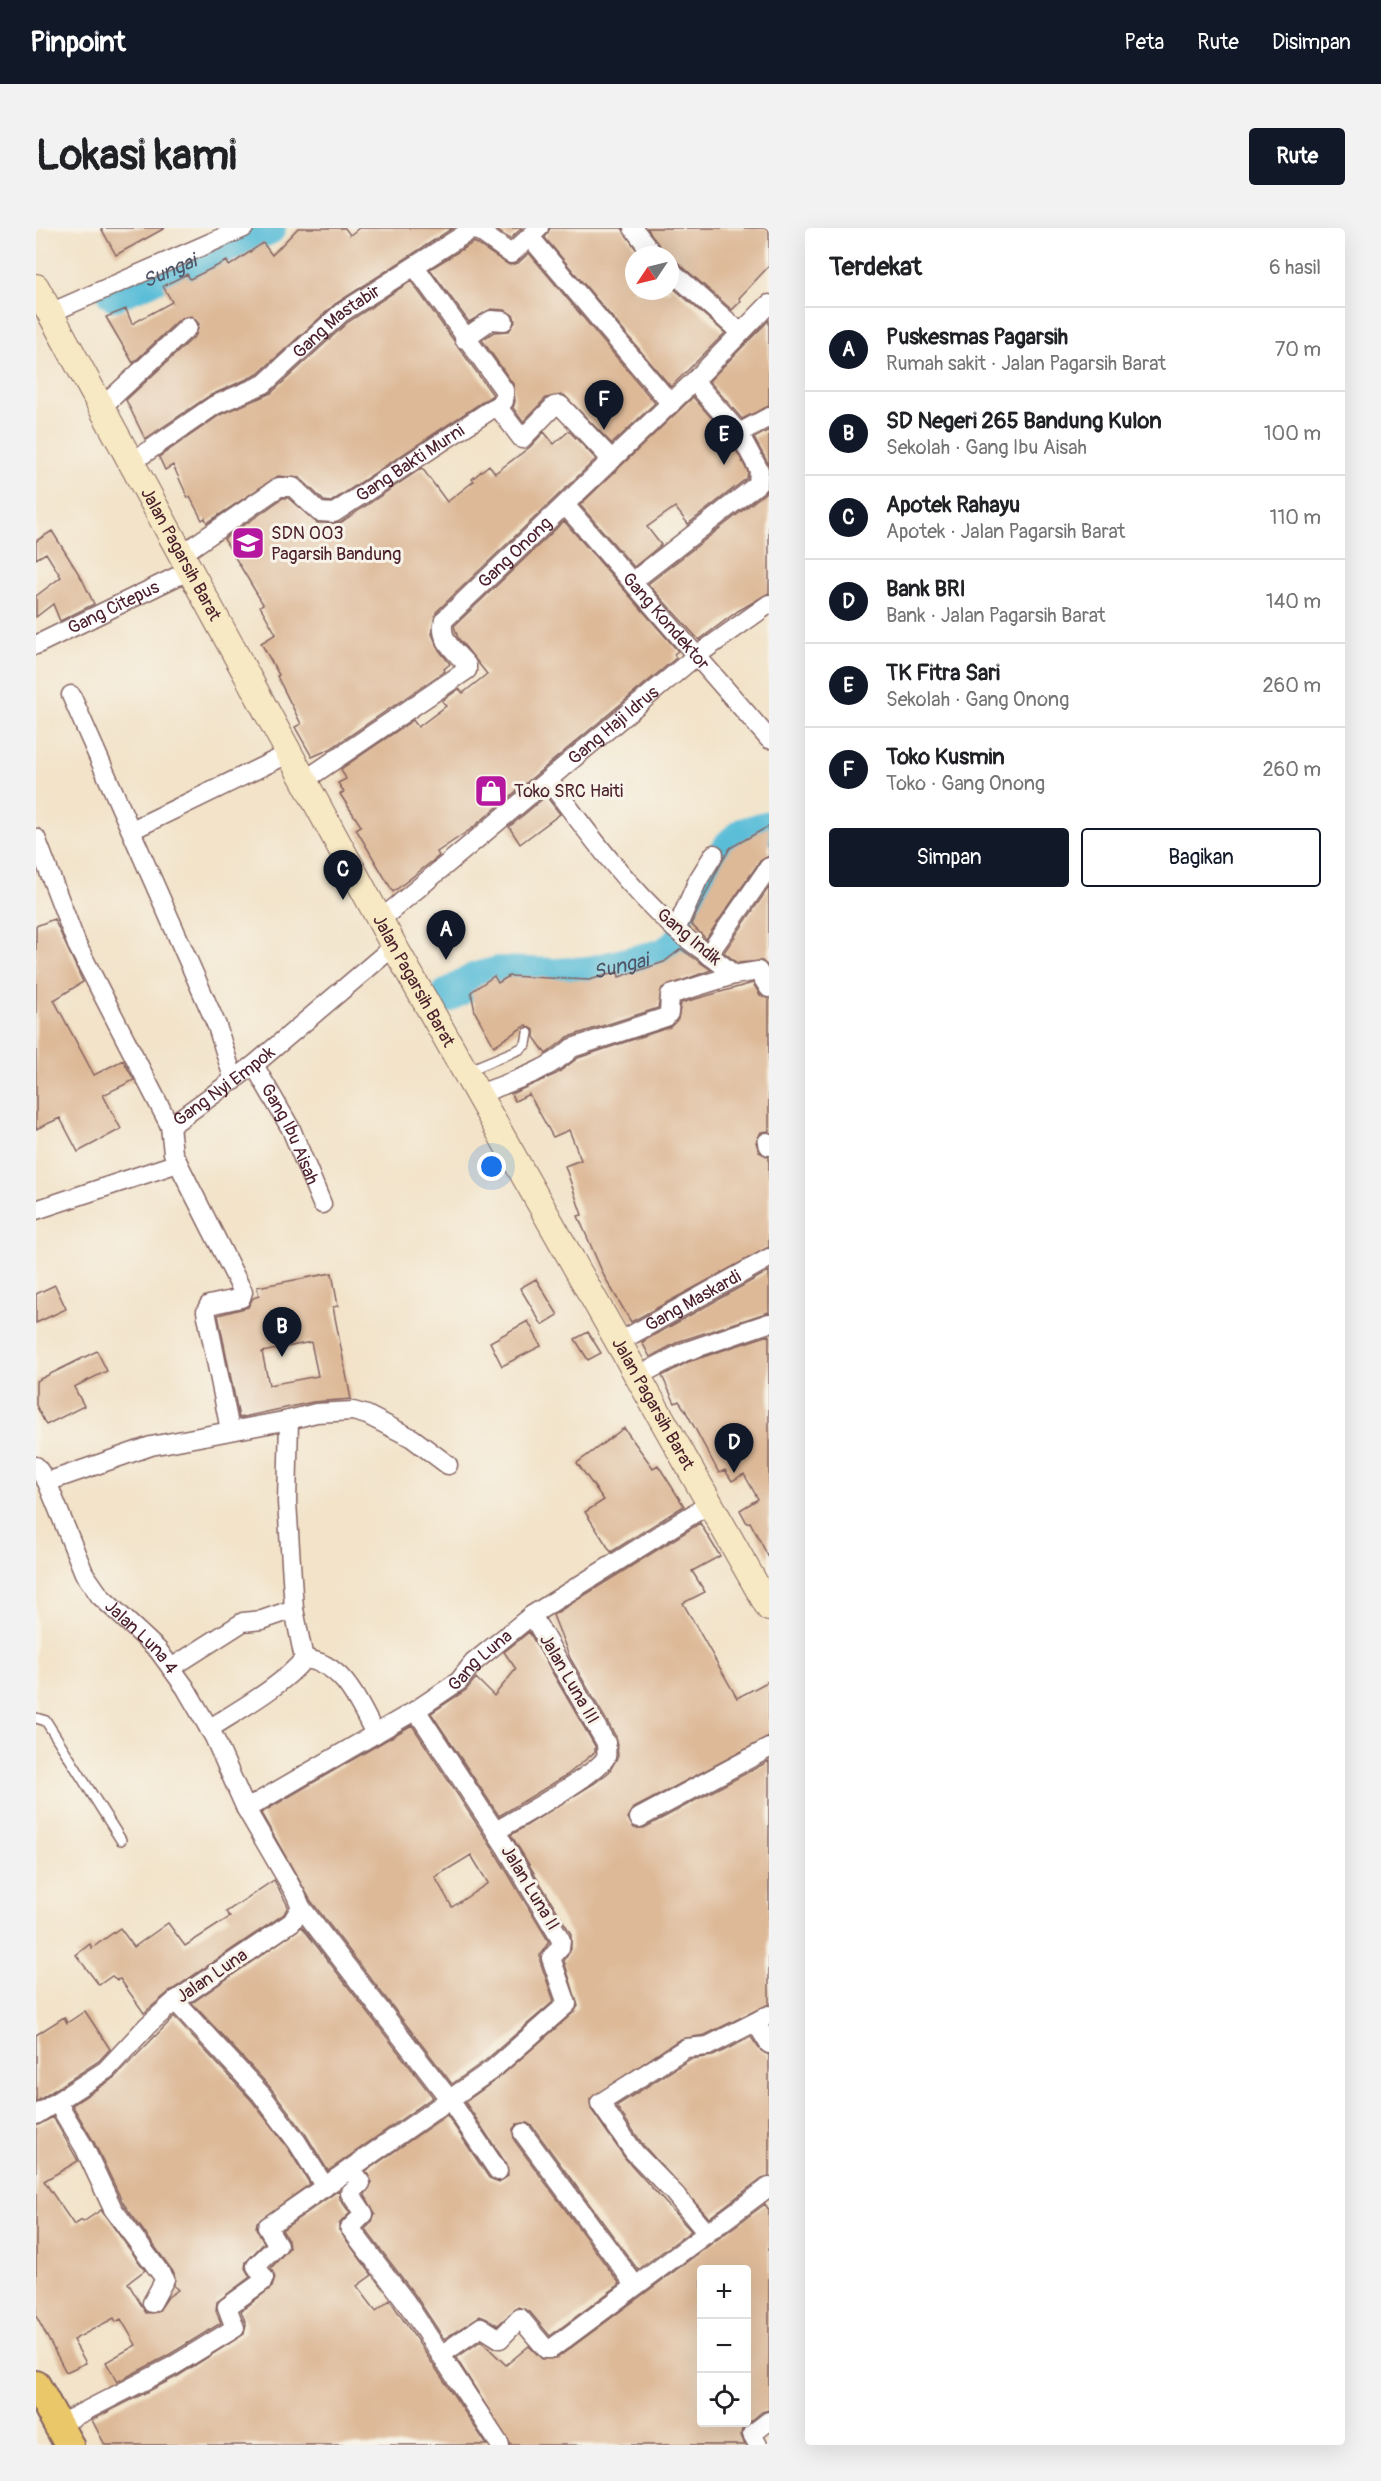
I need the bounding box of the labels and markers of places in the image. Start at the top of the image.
pin: F [584,380,624,430]
pin: E [704,416,744,465]
place label: SDN 003 Pagarsih Bandung [271,522,401,566]
school or university icon: SDN 003 Pagarsih Bandung [230,525,266,561]
shop icon: Toko SRC Haiti [473,773,509,809]
place label: Toko SRC Haiti [514,780,623,803]
pin: C [324,850,362,900]
pin: A [426,910,466,960]
pin: B [262,1308,302,1357]
pin: D [714,1424,754,1473]

